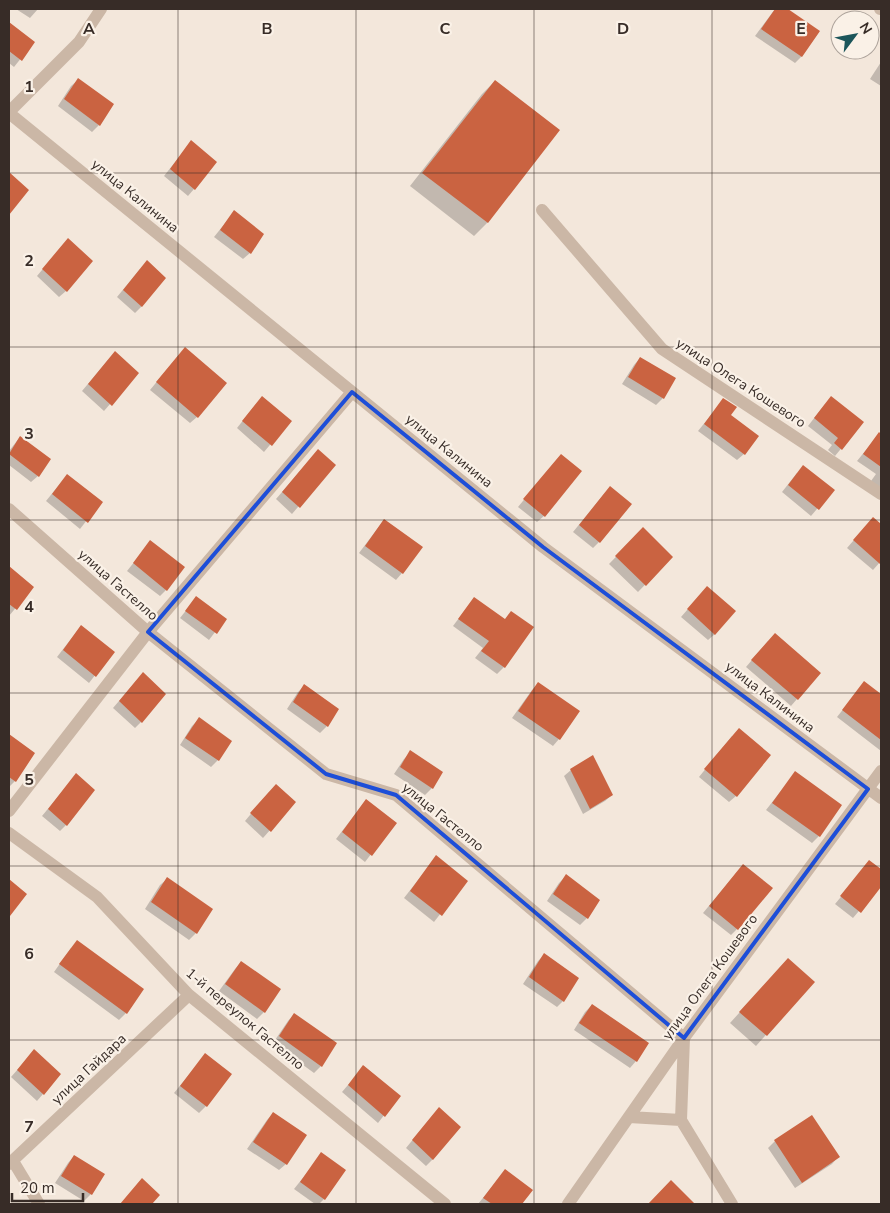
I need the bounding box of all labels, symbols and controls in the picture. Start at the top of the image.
north arrow [830,10,880,60]
text: A [83,18,95,40]
text: B [261,18,273,40]
text: C [440,18,451,40]
text: D [617,18,629,40]
text: E [796,18,806,40]
text: N [855,19,876,38]
text: 1 [24,76,34,98]
street label: улица Калинина [87,155,183,237]
text: 2 [24,250,34,272]
street label: улица Олега Кошевого [672,334,810,432]
street label: улица Калинина [401,410,497,492]
text: 3 [24,423,34,445]
street label: улица Гастелло [74,545,162,625]
text: 4 [24,596,34,618]
street label: улица Калинина [721,657,819,737]
text: 5 [24,769,34,791]
street label: улица Гастелло [398,778,488,856]
street label: улица Олега Кошевого [658,910,762,1044]
text: 6 [24,943,34,965]
street label: 1-й переулок Гастелло [182,964,308,1074]
street label: улица Гайдара [48,1029,130,1109]
text: 7 [24,1116,34,1138]
scale bar [12,1170,84,1202]
text: 20 m [20,1178,55,1198]

